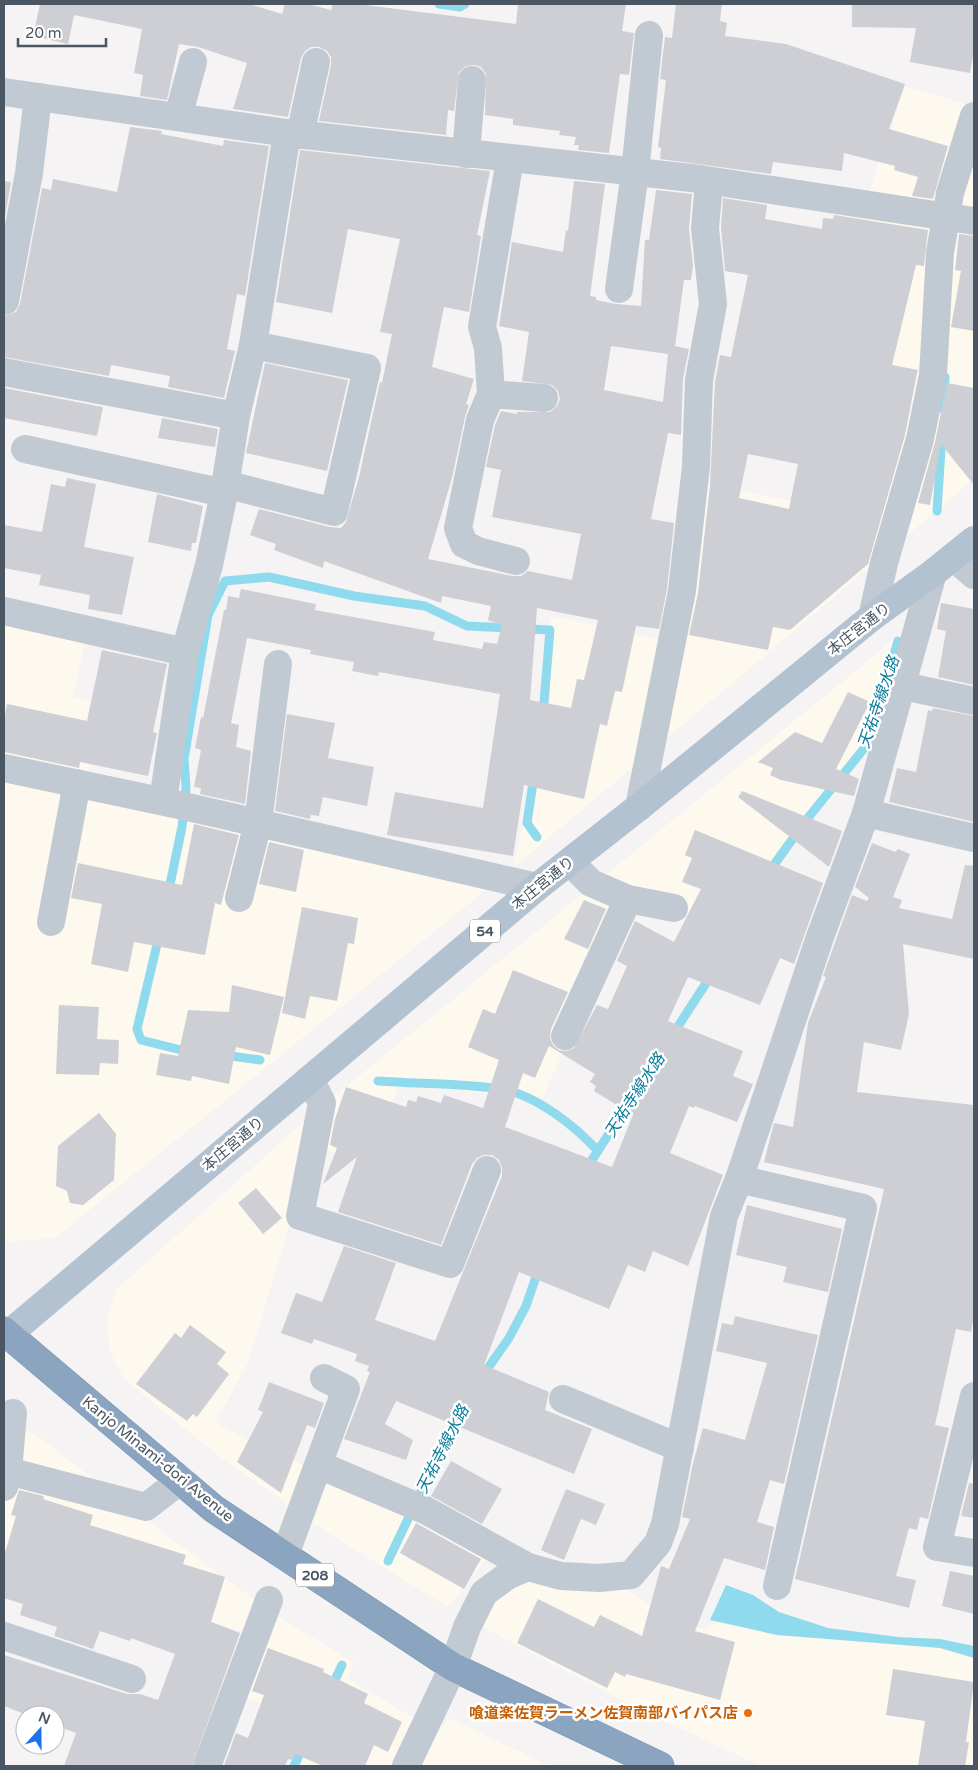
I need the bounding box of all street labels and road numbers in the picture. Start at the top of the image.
street label: 本庄宮通り [824,599,894,659]
street label: 本庄宮通り [508,852,578,914]
road number: 54 [470,919,500,942]
street label: 本庄宮通り [198,1113,268,1175]
street label: Kanjo Minami-dori Avenue [79,1392,237,1526]
road number: 208 [296,1564,334,1586]

